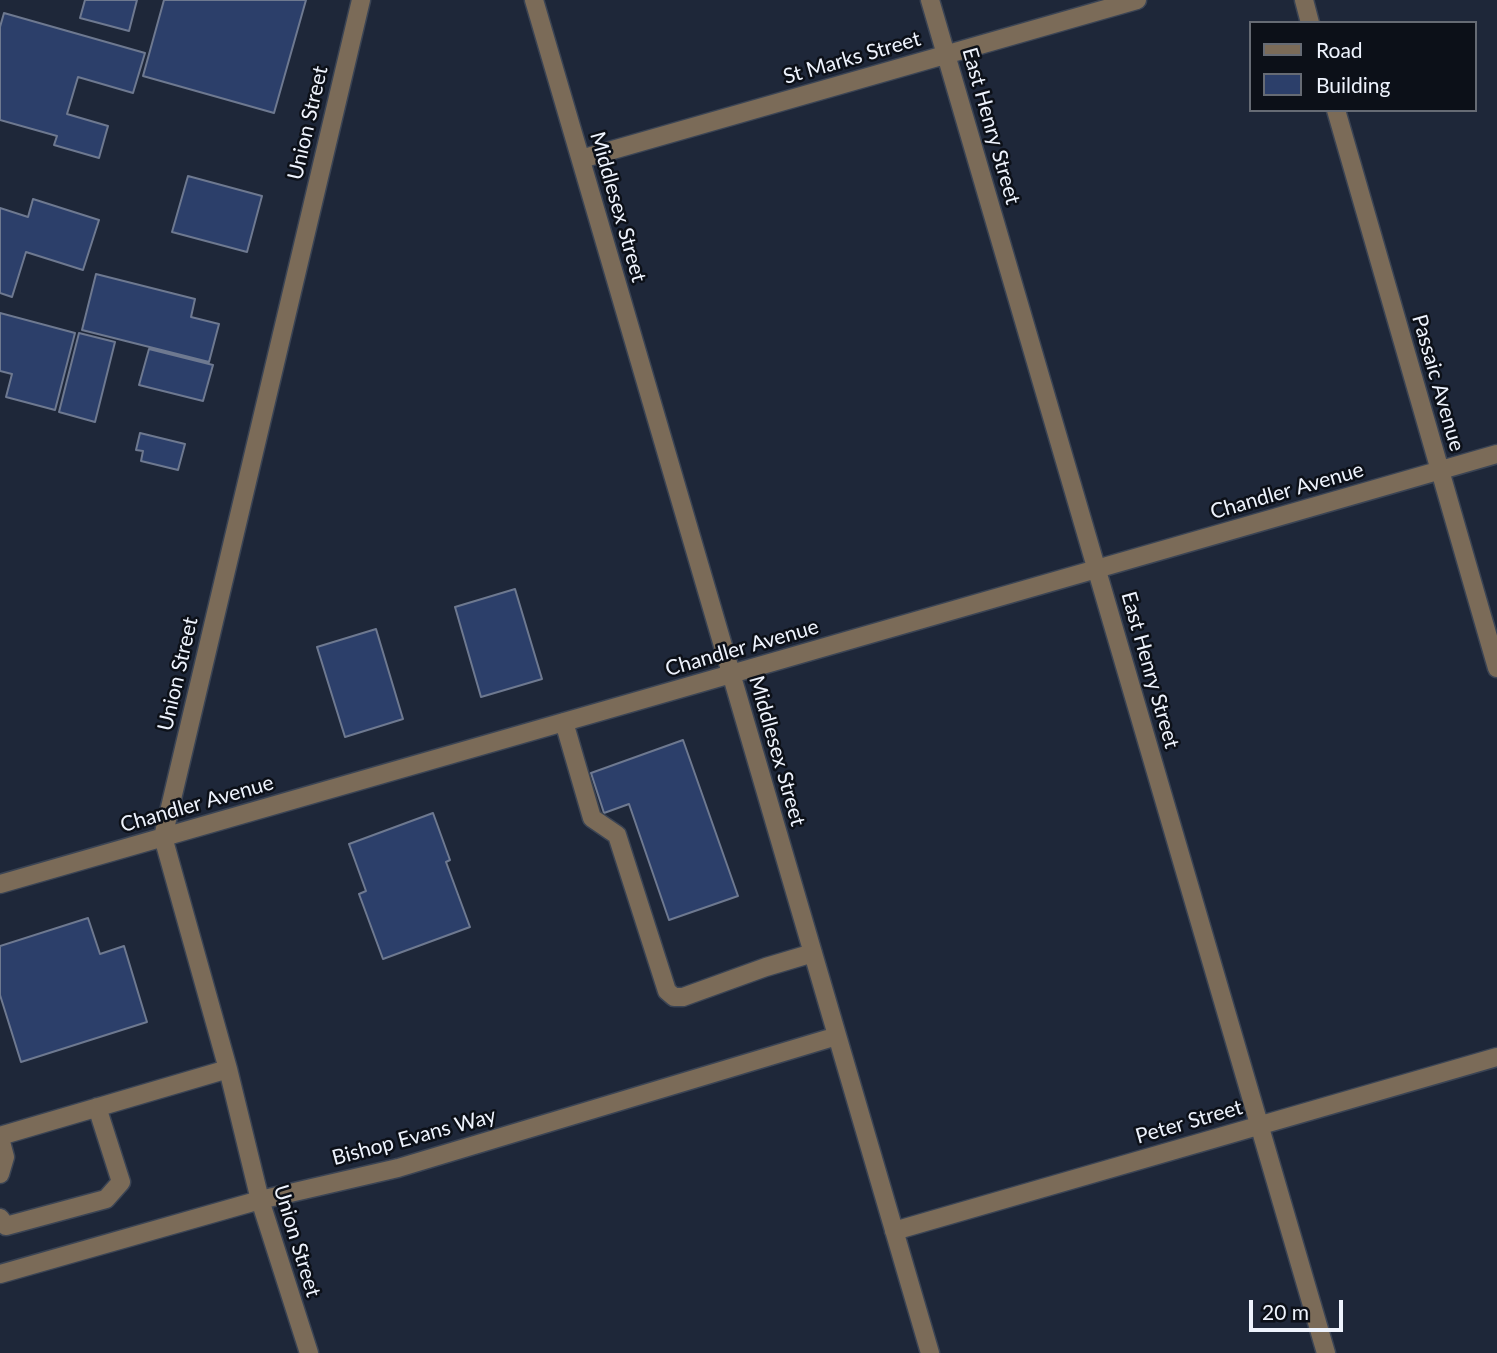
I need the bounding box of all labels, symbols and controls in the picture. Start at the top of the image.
legend [1248,21,1476,112]
street label: St Marks Street [781,26,923,90]
text: Road [1316,37,1363,62]
street label: East Henry Street [957,45,1025,207]
street label: Union Street [283,64,333,182]
text: Building [1316,72,1391,97]
street label: Middlesex Street [585,129,651,285]
street label: Passaic Avenue [1406,312,1470,454]
street label: Chandler Avenue [1207,457,1367,525]
street label: East Henry Street [1116,589,1184,751]
street label: Chandler Avenue [662,614,822,682]
street label: Union Street [153,615,203,733]
street label: Middlesex Street [744,673,810,829]
street label: Chandler Avenue [117,770,277,838]
street label: Peter Street [1133,1095,1245,1149]
street label: Bishop Evans Way [329,1103,499,1171]
street label: Union Street [268,1182,326,1300]
scale bar [1252,1286,1346,1330]
text: 20 m [1262,1299,1309,1324]

